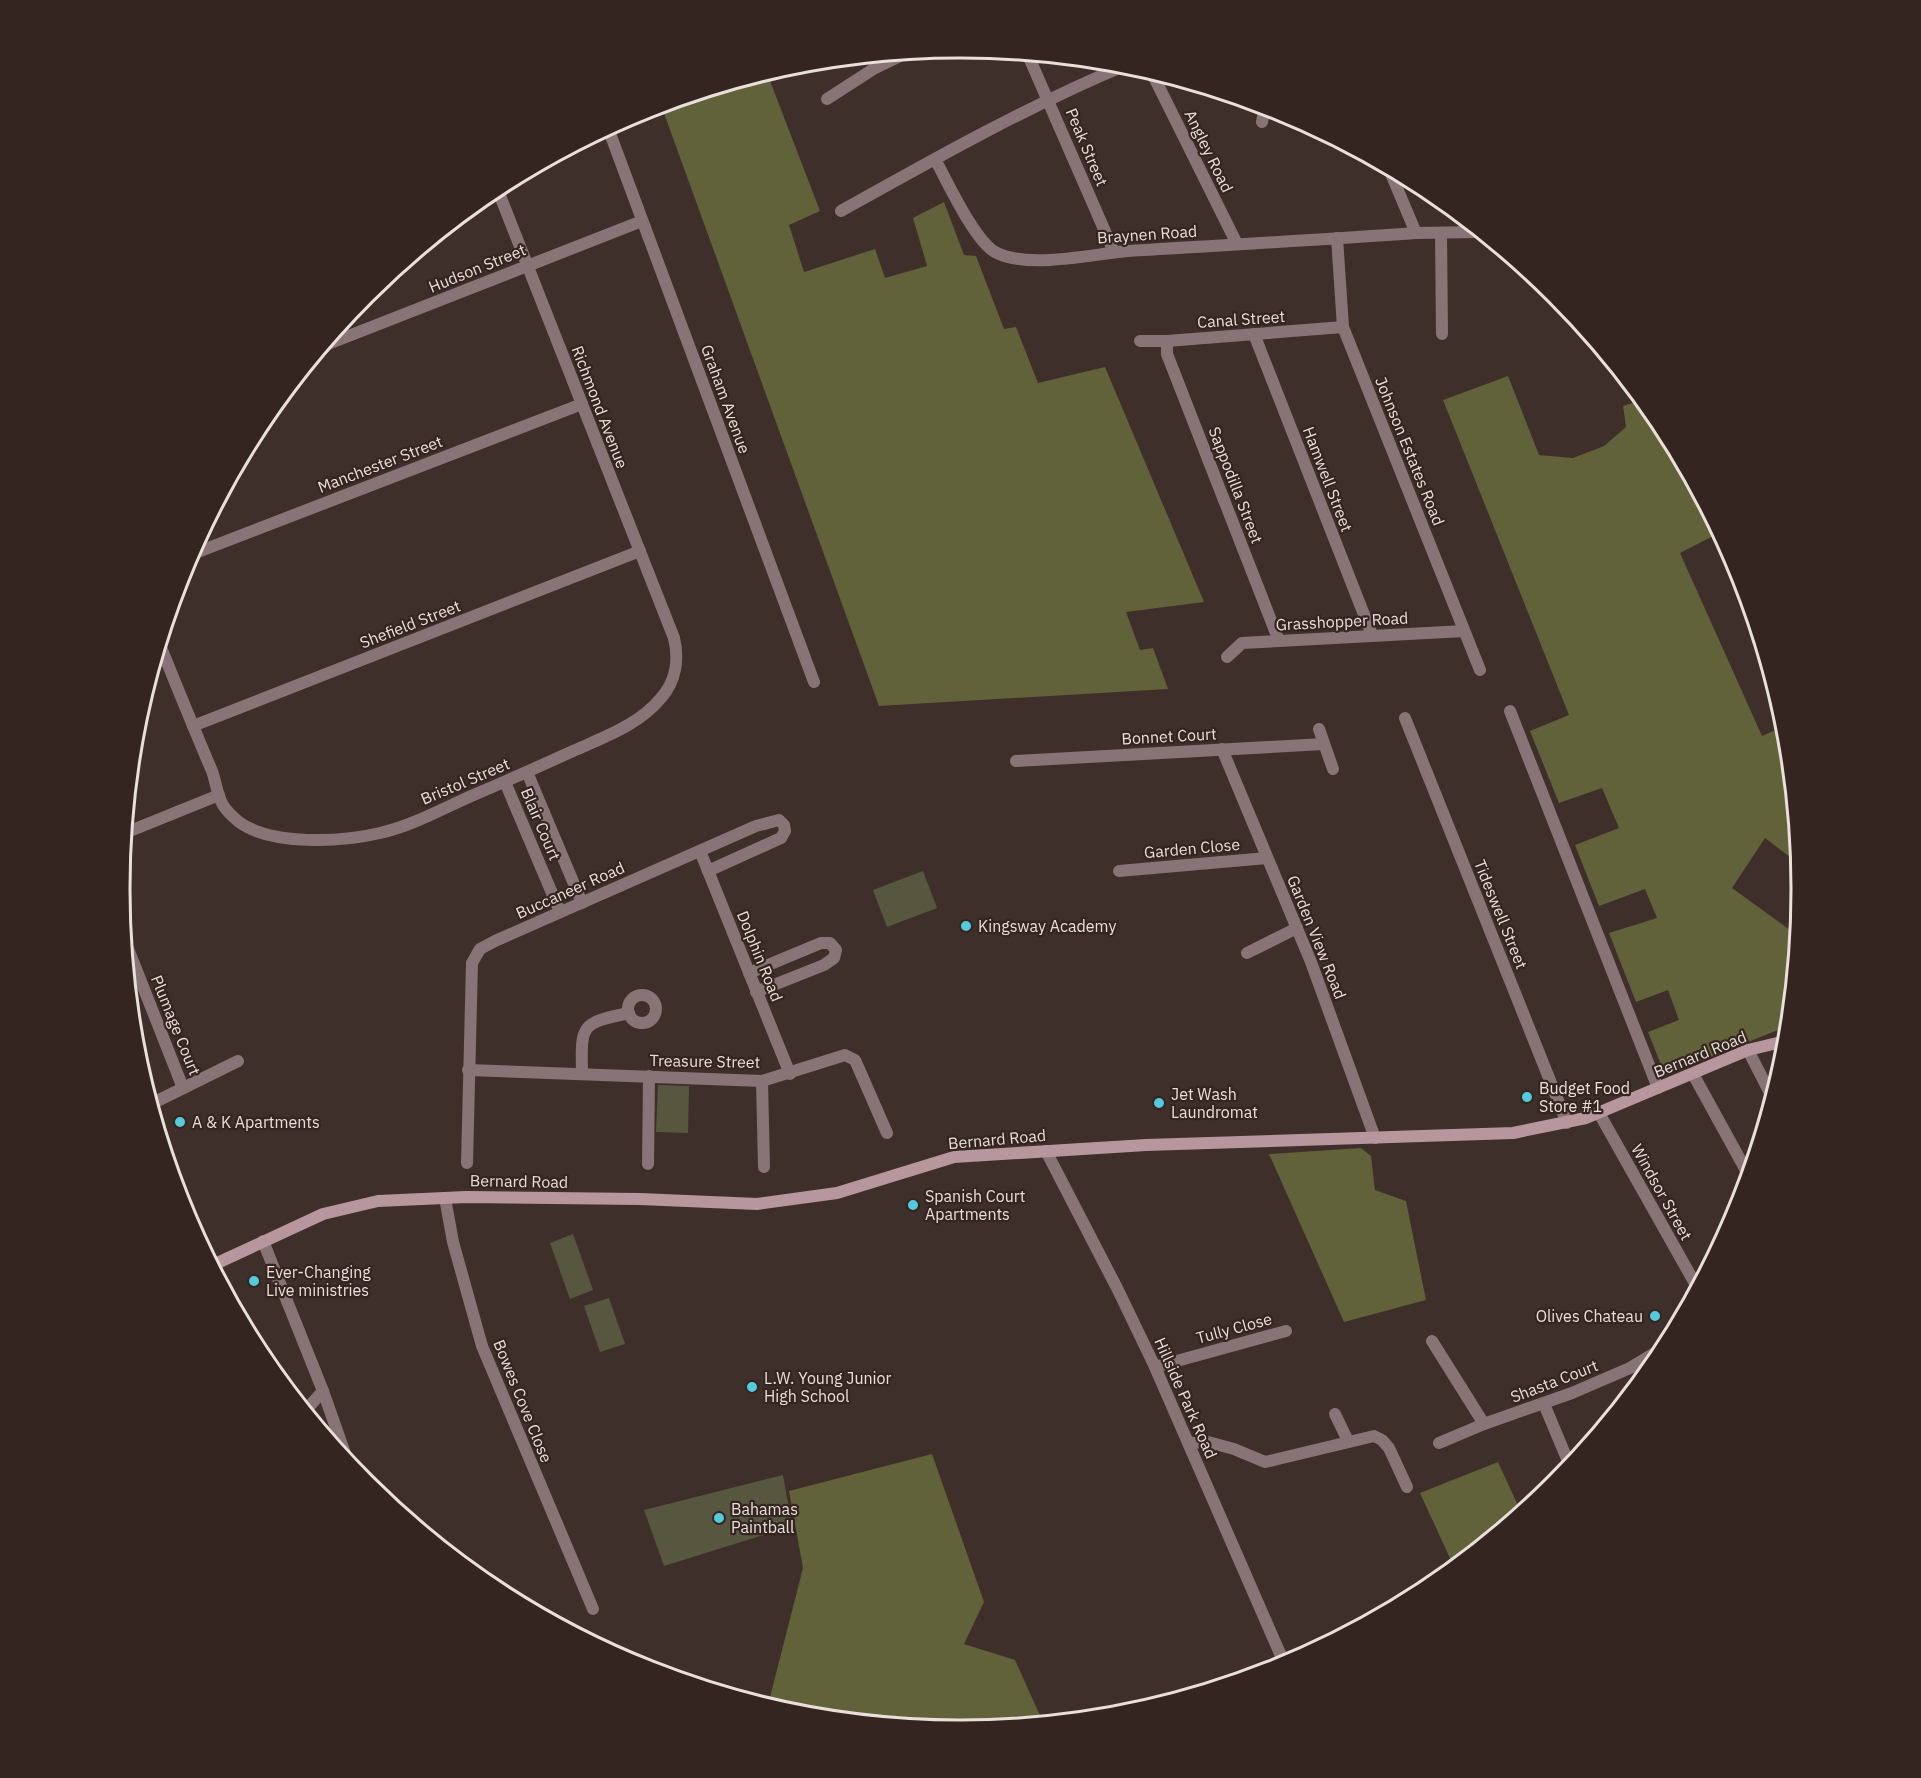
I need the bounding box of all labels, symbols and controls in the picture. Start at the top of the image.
street label: Peak Street [1062,105,1112,189]
street label: Angley Road [1180,106,1238,196]
street label: Braynen Road [1096,221,1198,247]
street label: Hudson Street [425,239,529,297]
street label: Canal Street [1196,306,1286,332]
street label: Graham Avenue [697,342,755,456]
street label: Richmond Avenue [567,343,633,471]
street label: Johnson Estates Road [1371,374,1449,528]
street label: Sappodilla Street [1205,424,1267,546]
street label: Hamwell Street [1299,424,1357,534]
street label: Manchester Street [315,431,445,497]
street label: Shefield Street [357,596,463,652]
street label: Grasshopper Road [1275,608,1409,634]
street label: Bonnet Court [1121,724,1217,748]
street label: Bristol Street [418,753,512,809]
street label: Blair Court [517,785,565,863]
street label: Garden Close [1143,834,1241,862]
street label: Tideswell Street [1470,856,1532,972]
street label: Buccaneer Road [512,857,628,923]
street label: Garden View Road [1283,872,1351,1002]
street label: Dolphin Road [733,908,787,1004]
place label: Kingsway Academy [978,916,1116,936]
marker: Kingsway Academy [959,919,973,933]
street label: Plumage Court [147,972,205,1078]
street label: Bernard Road [1651,1026,1749,1082]
street label: Treasure Street [649,1050,761,1072]
place label: Budget Food Store #1 [1539,1078,1630,1116]
place label: Jet Wash Laundromat [1171,1084,1258,1122]
marker: Budget Food Store #1 [1520,1090,1534,1104]
marker: Jet Wash Laundromat [1152,1096,1166,1110]
place label: A & K Apartments [192,1112,320,1132]
marker: A & K Apartments [173,1115,187,1129]
street label: Bernard Road [947,1125,1047,1153]
street label: Windsor Street [1627,1140,1697,1244]
street label: Bernard Road [470,1170,568,1192]
place label: Spanish Court Apartments [925,1186,1025,1224]
marker: Spanish Court Apartments [906,1198,920,1212]
place label: Ever-Changing Live ministries [266,1262,371,1300]
marker: Ever-Changing Live ministries [247,1274,261,1288]
place label: Olives Chateau [1536,1306,1643,1326]
street label: Tully Close [1194,1308,1274,1348]
marker: Olives Chateau [1648,1309,1662,1323]
street label: Hillside Park Road [1150,1334,1222,1462]
street label: Bowes Cove Close [489,1337,557,1466]
street label: Shasta Court [1507,1355,1601,1407]
place label: L.W. Young Junior High School [764,1368,892,1406]
marker: L.W. Young Junior High School [745,1380,759,1394]
place label: Bahamas Paintball [731,1499,798,1537]
marker: Bahamas Paintball [712,1511,726,1525]

